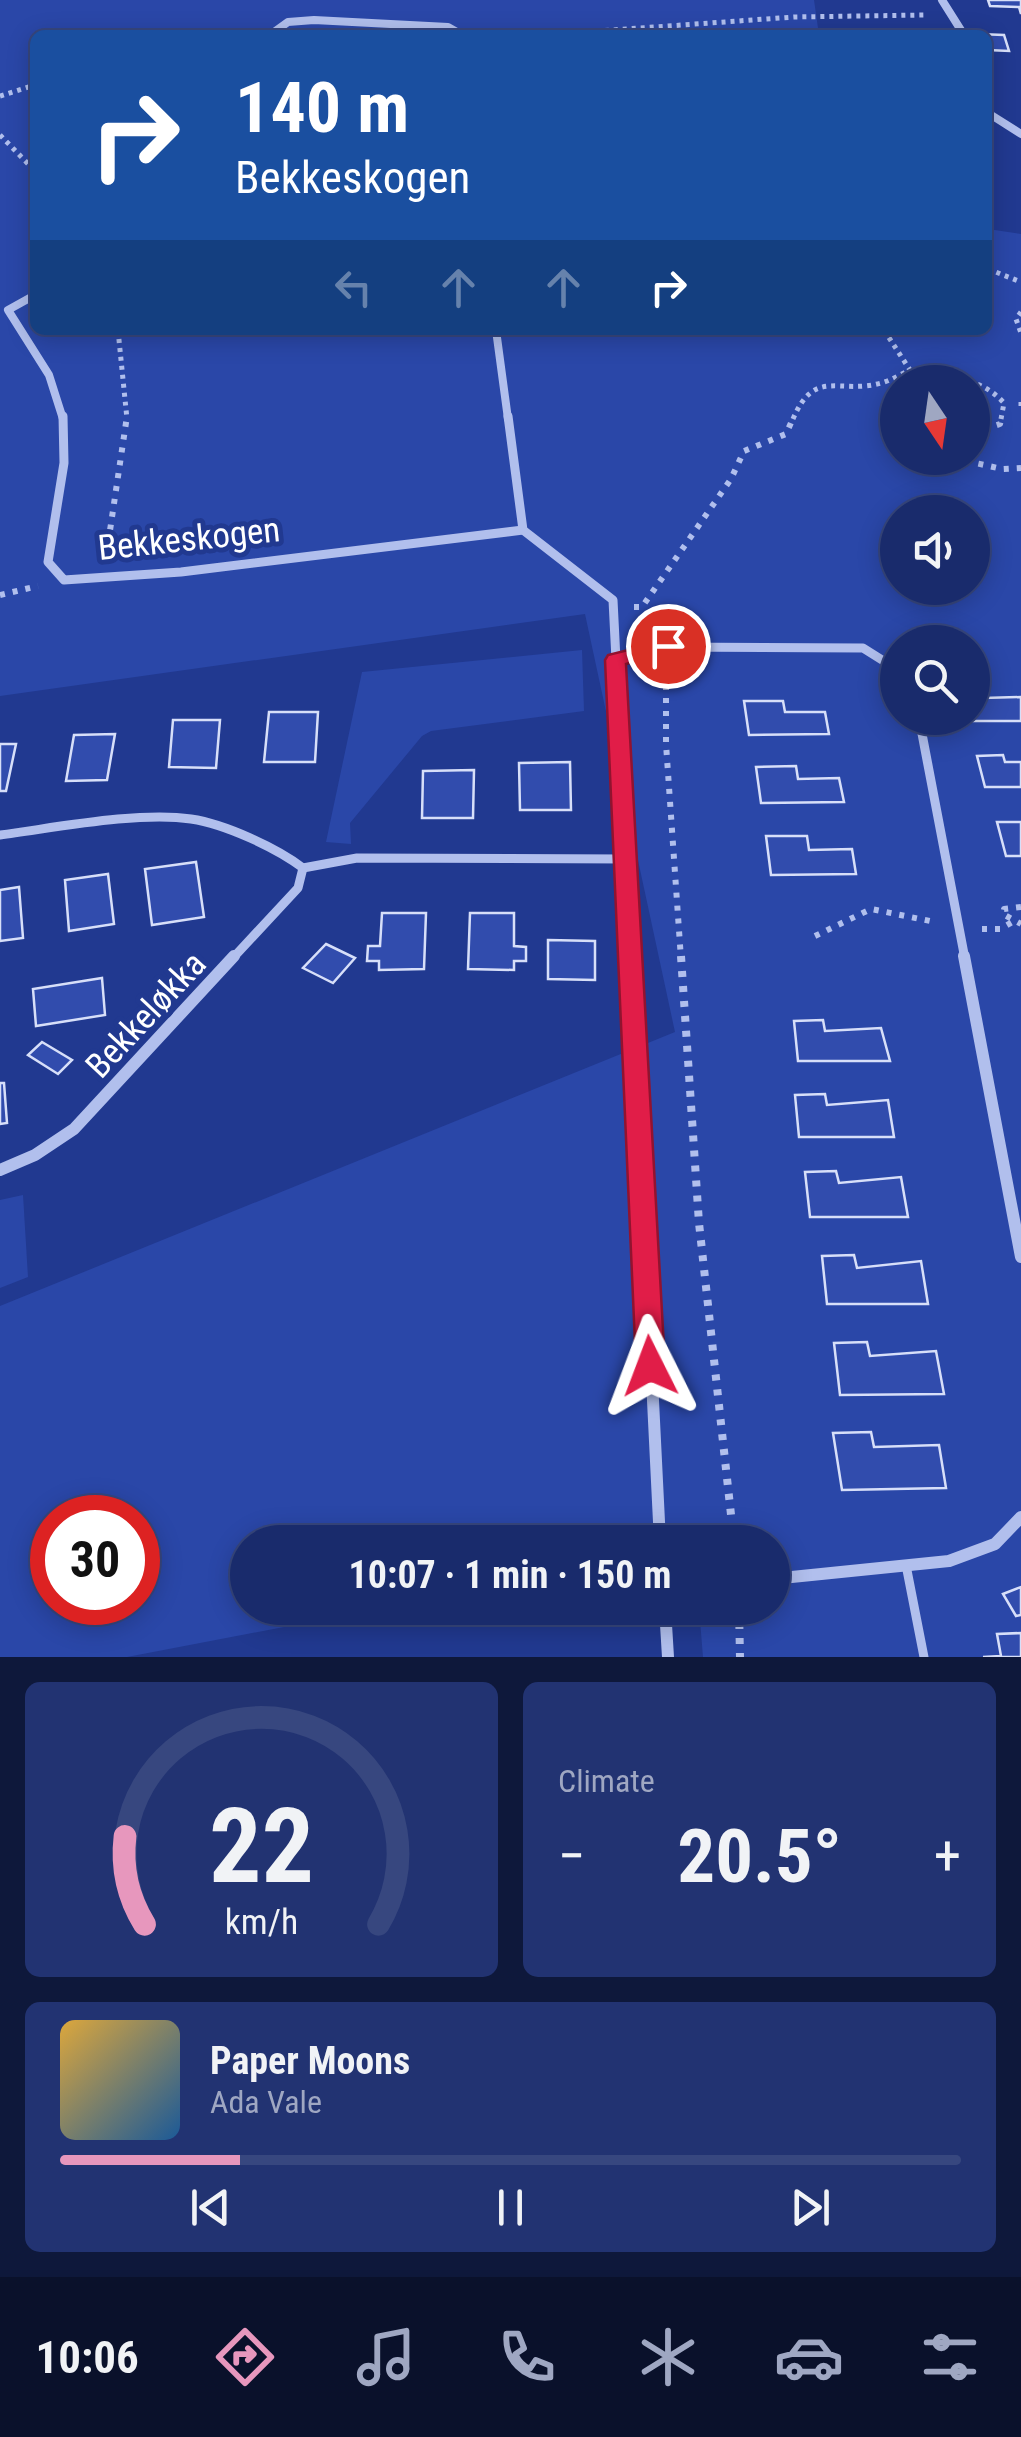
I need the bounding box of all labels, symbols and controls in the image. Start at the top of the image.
text: 140 m [235,67,409,149]
icon: right [70,70,200,200]
text: Bekkeskogen [235,151,470,204]
icon: left [326,260,381,315]
icon: ahead [431,260,486,315]
icon: ahead [536,260,591,315]
icon: right [641,260,696,315]
north arrow [880,365,990,475]
map controls [880,365,990,735]
button: sound [880,495,990,605]
street label: Bekkeskogen [96,509,282,569]
pin [626,604,711,689]
icon: arrive [641,619,696,674]
button: search [880,625,990,735]
street label: Bekkeløkka [77,944,215,1086]
position arrow [598,1314,702,1418]
speed limit sign: 30 [30,1495,160,1625]
text: 10:07 · 1 min · 150 m [349,1553,671,1597]
text: Climate [558,1762,655,1800]
text: 22 [209,1786,314,1907]
text: 20.5° [677,1812,842,1900]
text: − [558,1824,586,1888]
text: + [934,1824,961,1888]
text: km/h [225,1901,298,1943]
text: Paper Moons [210,2039,410,2083]
text: Ada Vale [210,2083,322,2121]
icon: previous [183,2180,238,2235]
icon: pause [483,2180,538,2235]
icon: next [783,2180,838,2235]
icon: directions [210,2322,280,2392]
icon: music [351,2322,421,2392]
icon: phone [492,2322,562,2392]
icon: climate [633,2322,703,2392]
icon: car [774,2322,844,2392]
icon: filters [915,2322,985,2392]
text: 10:06 [36,2331,139,2384]

